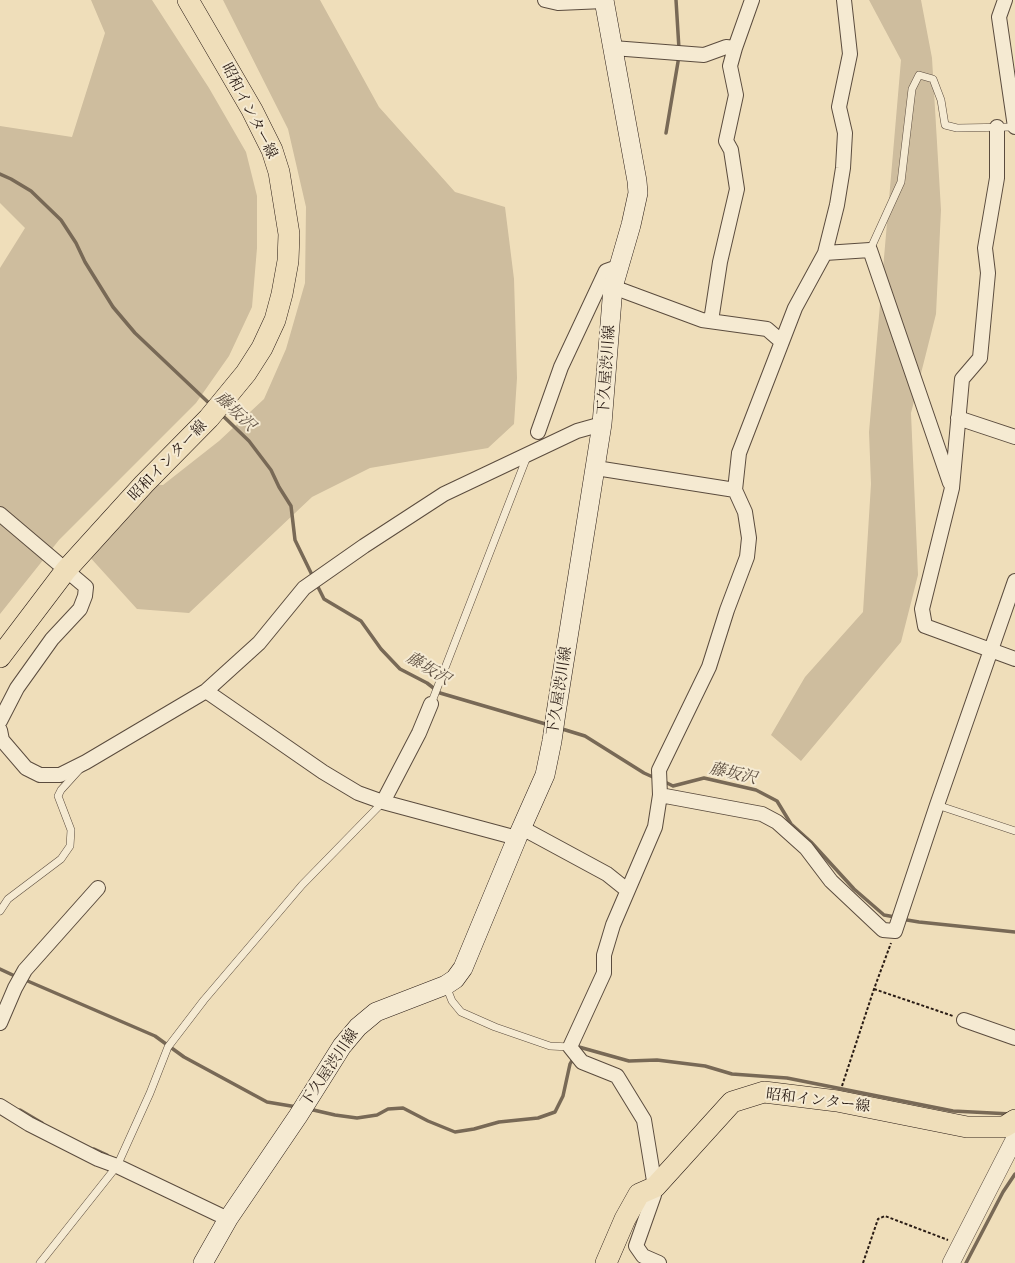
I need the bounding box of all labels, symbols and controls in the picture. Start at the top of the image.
street label: 昭和インター線 [217,60,281,162]
street label: 下久屋渋川線 [595,324,619,416]
water label: 藤坂沢 [211,388,259,436]
street label: 昭和インター線 [125,417,211,505]
street label: 下久屋渋川線 [544,645,576,737]
water label: 藤坂沢 [402,648,454,690]
water label: 藤坂沢 [707,759,759,789]
street label: 下久屋渋川線 [297,1026,363,1110]
street label: 昭和インター線 [765,1086,871,1116]

